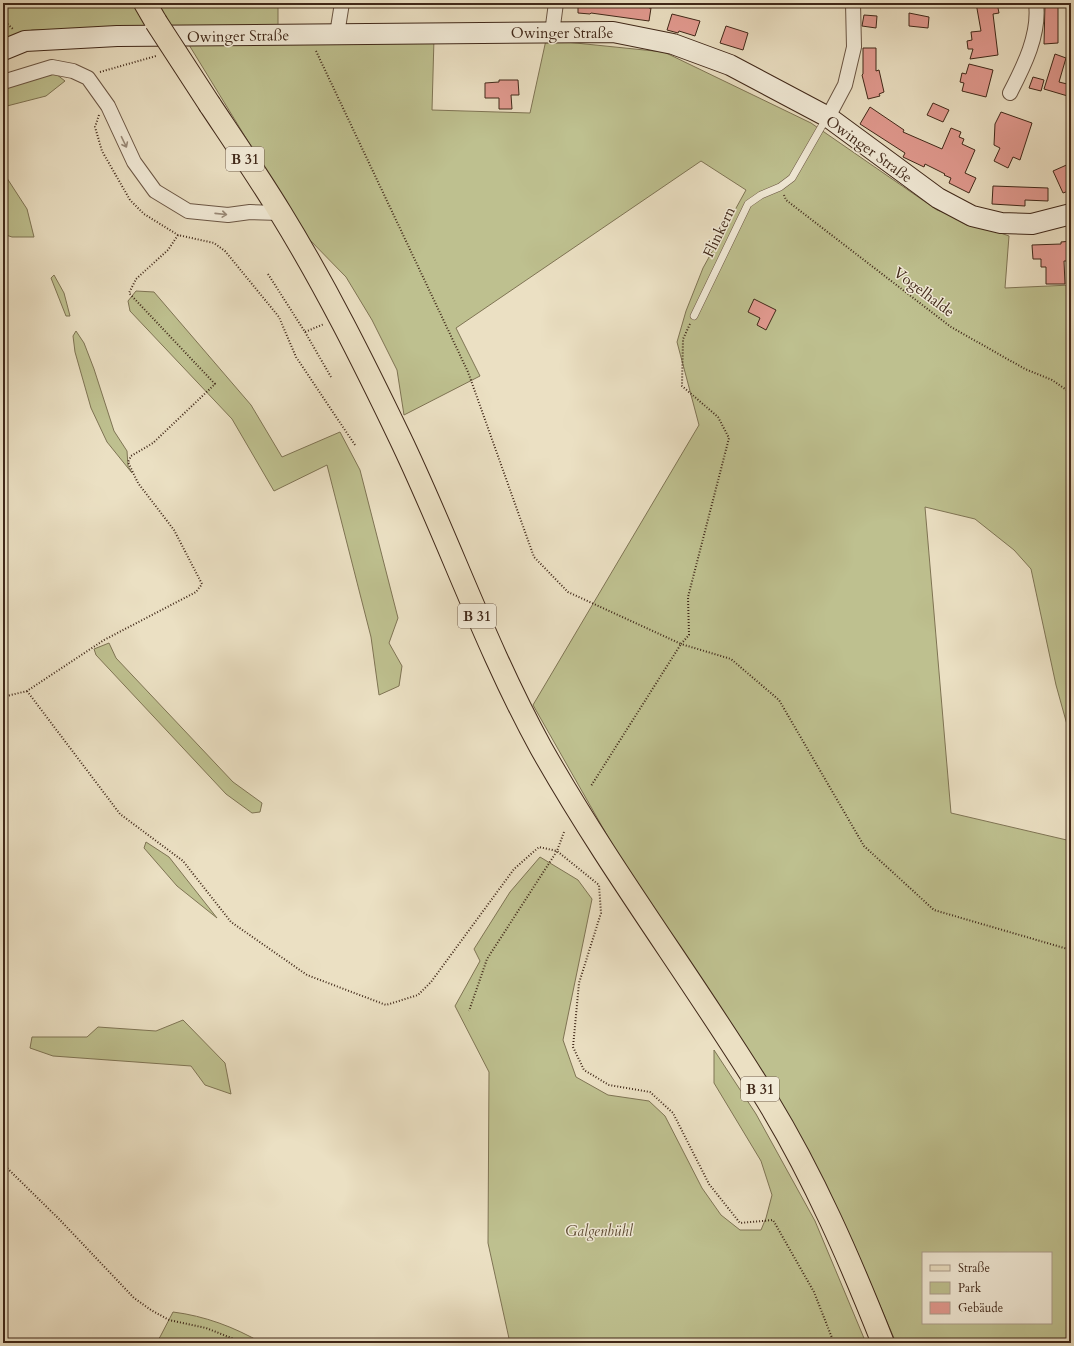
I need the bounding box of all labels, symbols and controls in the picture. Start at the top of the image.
street label: Owinger Straße [511,23,613,43]
street label: Owinger Straße [187,25,290,47]
street label: Owinger Straße [822,111,916,187]
one-way arrow [121,135,129,147]
road number: B 31 [226,147,264,171]
street label: Flinkern [698,203,740,261]
one-way arrow [214,211,227,218]
street label: Vogelhalde [889,262,959,322]
road number: B 31 [458,604,496,628]
road number: B 31 [741,1077,779,1101]
park label: Galgenbühl [565,1221,634,1241]
legend [922,1252,1052,1324]
text: Straße [958,1260,990,1276]
text: Park [958,1280,982,1296]
text: Gebäude [958,1300,1003,1316]

